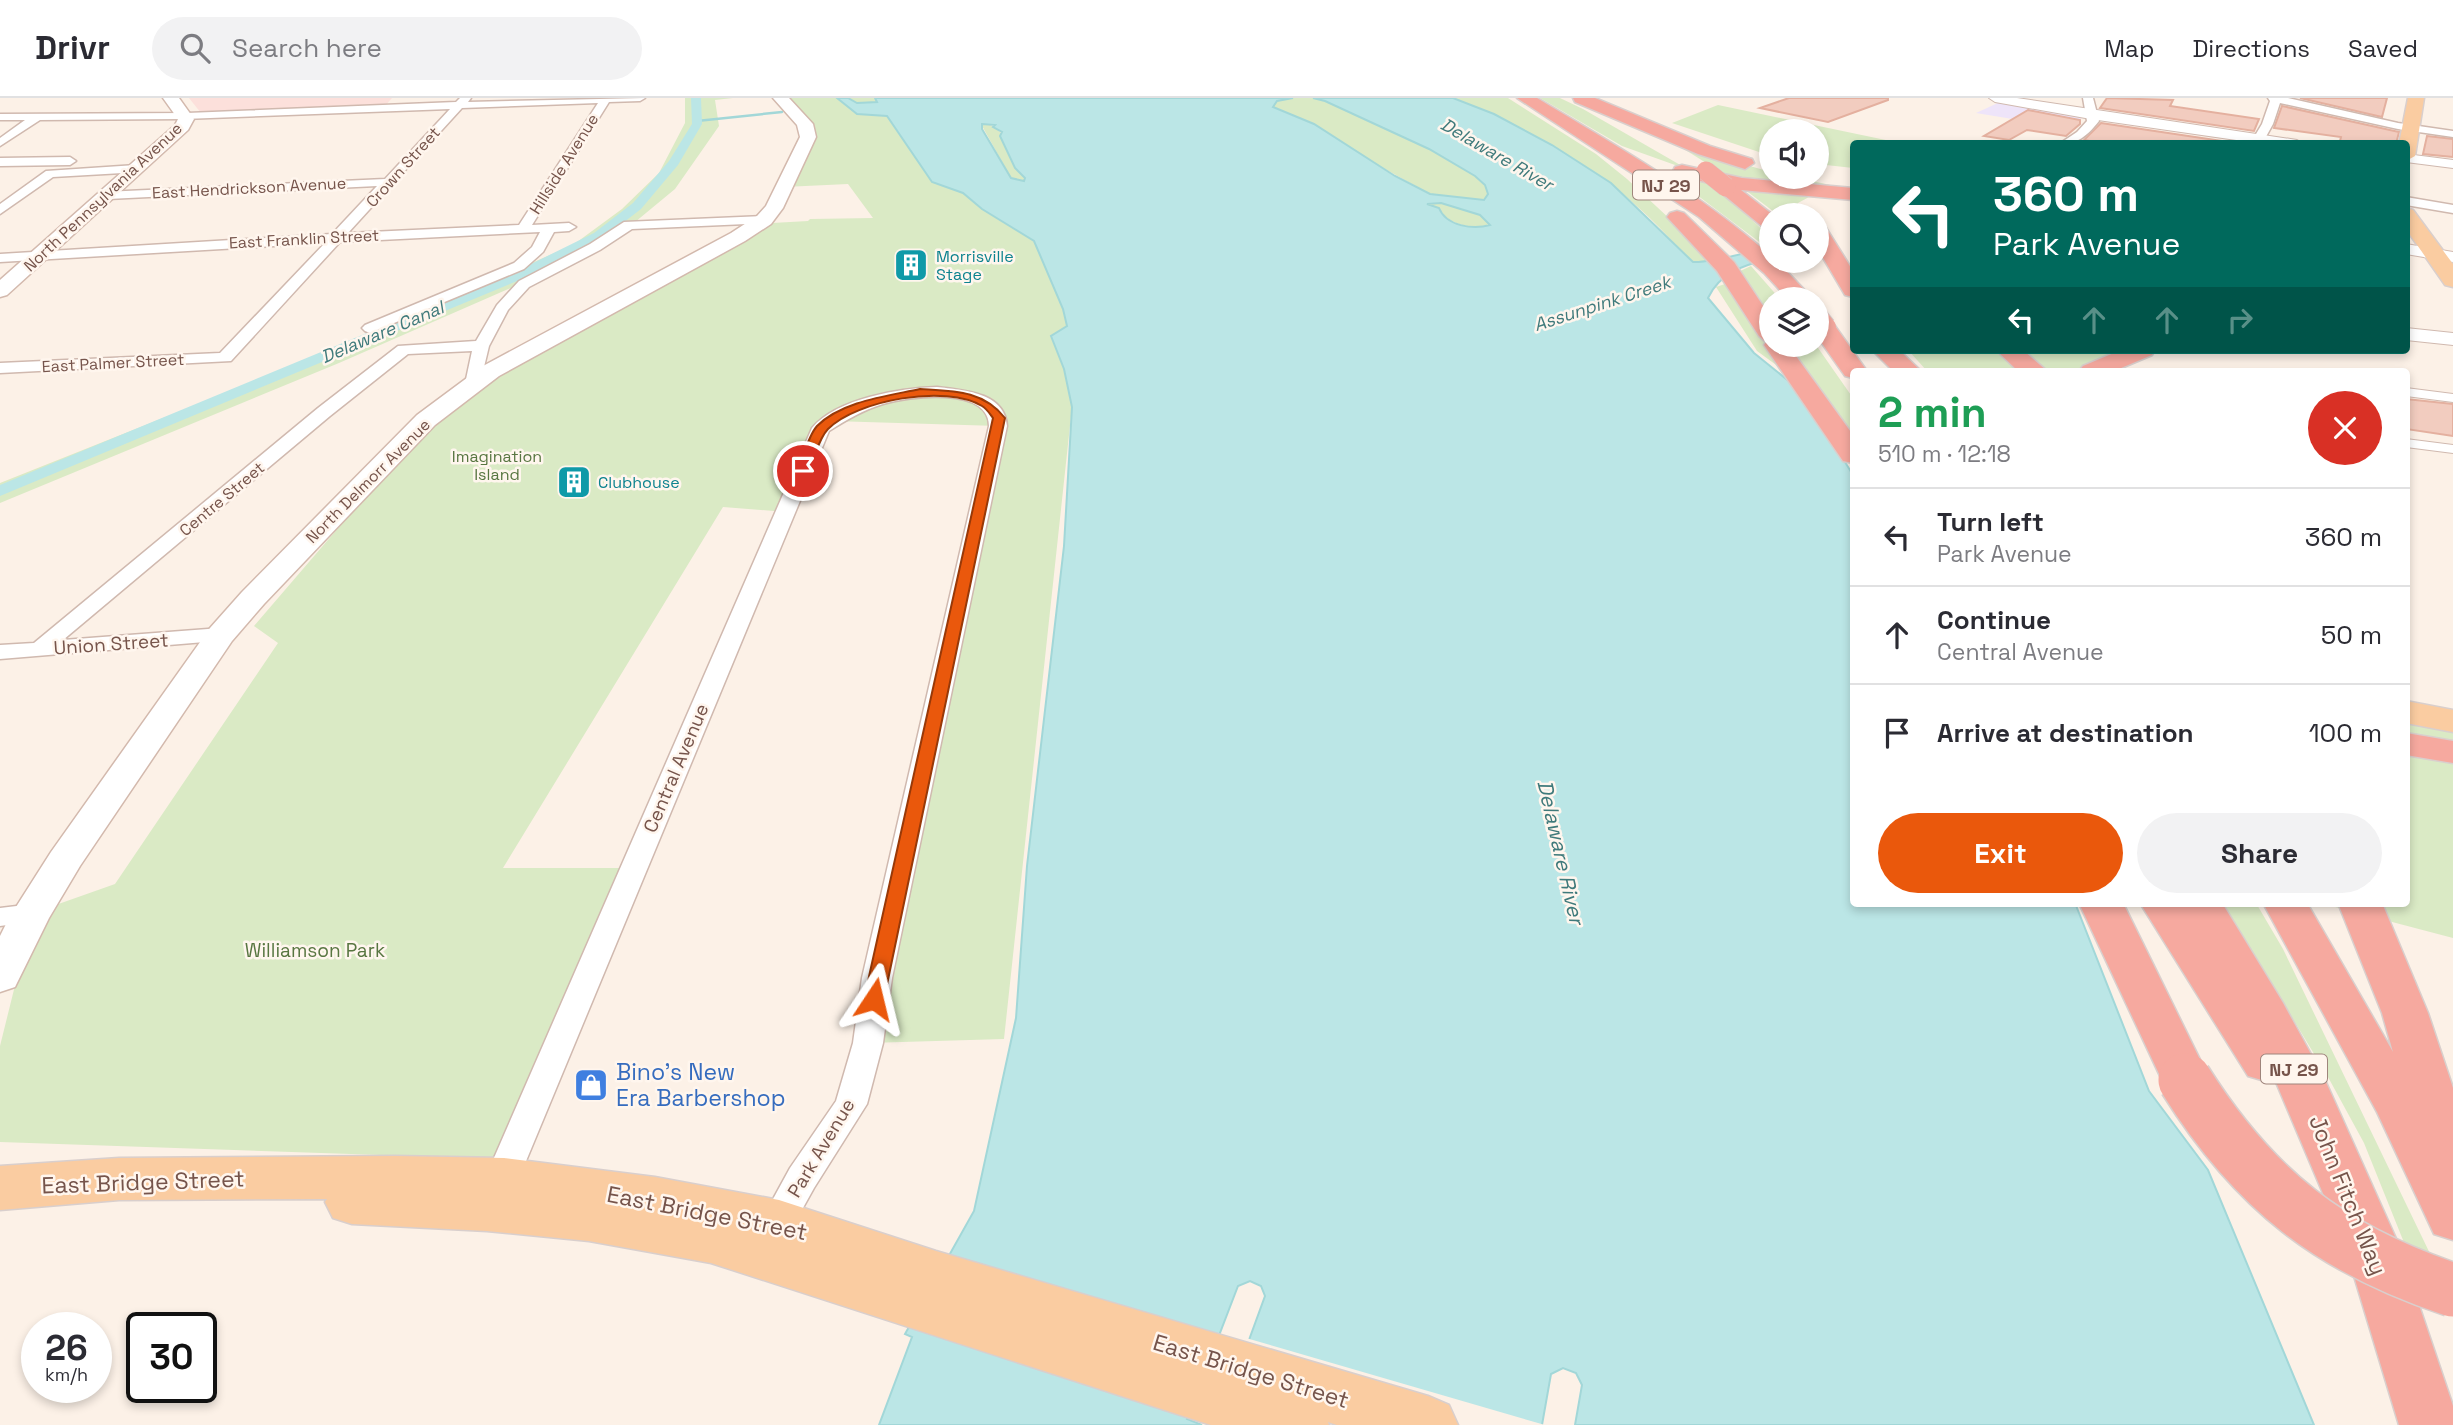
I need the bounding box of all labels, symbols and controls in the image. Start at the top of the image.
search box [152,17,642,80]
text: Drivr [35,27,110,69]
icon: search [176,29,214,67]
text: Search here [232,31,382,65]
text: Map [2104,33,2154,64]
text: Directions [2192,33,2310,64]
text: Saved [2348,33,2418,64]
street label: Hillside Avenue [525,110,603,218]
water label: Delaware River [1437,113,1559,197]
street label: North Pennsylvania Avenue [19,118,187,276]
map controls [1759,119,1829,357]
button: sound [1759,119,1829,189]
street label: Crown Street [361,122,445,212]
text: 360 m [1993,163,2139,225]
icon: left [1878,168,1969,259]
road number: NJ 29 [1633,170,1699,200]
street label: East Hendrickson Avenue [151,172,347,204]
button: search [1759,203,1829,273]
text: Park Avenue [1993,224,2180,264]
street label: East Franklin Street [228,225,380,253]
building icon: Morrisville Stage [892,246,930,284]
place label: Morrisville Stage [936,246,1014,285]
water label: Assunpink Creek [1531,269,1676,336]
button: layers [1759,287,1829,357]
water label: Delaware Canal [317,295,449,368]
icon: left [2002,301,2040,339]
icon: ahead [2075,301,2113,339]
icon: ahead [2148,301,2186,339]
icon: right [2221,301,2259,339]
street label: East Palmer Street [41,349,185,377]
text: 2 min [1878,386,1987,439]
button: close [2308,391,2382,465]
street label: North Delmorr Avenue [301,414,435,548]
text: 510 m · 12:18 [1878,439,2011,469]
pin [773,441,833,501]
park label: Imagination Island [452,446,542,485]
icon: arrive [784,452,822,490]
street label: Centre Street [175,457,269,541]
building icon: Clubhouse [555,463,593,501]
place label: Clubhouse [598,472,680,493]
text: Turn left [1937,505,2044,539]
icon: left [1878,518,1916,556]
text: 360 m [2305,520,2382,554]
text: Park Avenue [1937,539,2072,569]
text: Continue [1937,603,2051,637]
icon: ahead [1878,616,1916,654]
text: 50 m [2321,618,2382,652]
street label: Union Street [53,628,169,660]
text: Central Avenue [1937,637,2104,667]
street label: Central Avenue [638,700,714,836]
icon: arrive [1878,714,1916,752]
text: Arrive at destination [1937,716,2194,750]
text: 100 m [2309,716,2382,750]
water label: Delaware River [1531,777,1591,929]
button: Exit [1878,813,2123,893]
button: Share [2137,813,2382,893]
park label: Williamson Park [245,938,385,963]
position arrow [837,962,911,1036]
road number: NJ 29 [2261,1054,2327,1084]
place label: Bino's New Era Barbershop [616,1057,786,1113]
shop icon: Bino's New Era Barbershop [572,1066,610,1104]
street label: Park Avenue [782,1094,860,1202]
street label: John Fitch Way [2302,1111,2394,1279]
street label: East Bridge Street [41,1163,245,1201]
street label: East Bridge Street [604,1179,810,1247]
speed limit sign: 30 [126,1312,217,1403]
text: 26 [45,1326,88,1370]
street label: East Bridge Street [1149,1327,1353,1415]
text: km/h [45,1363,88,1386]

